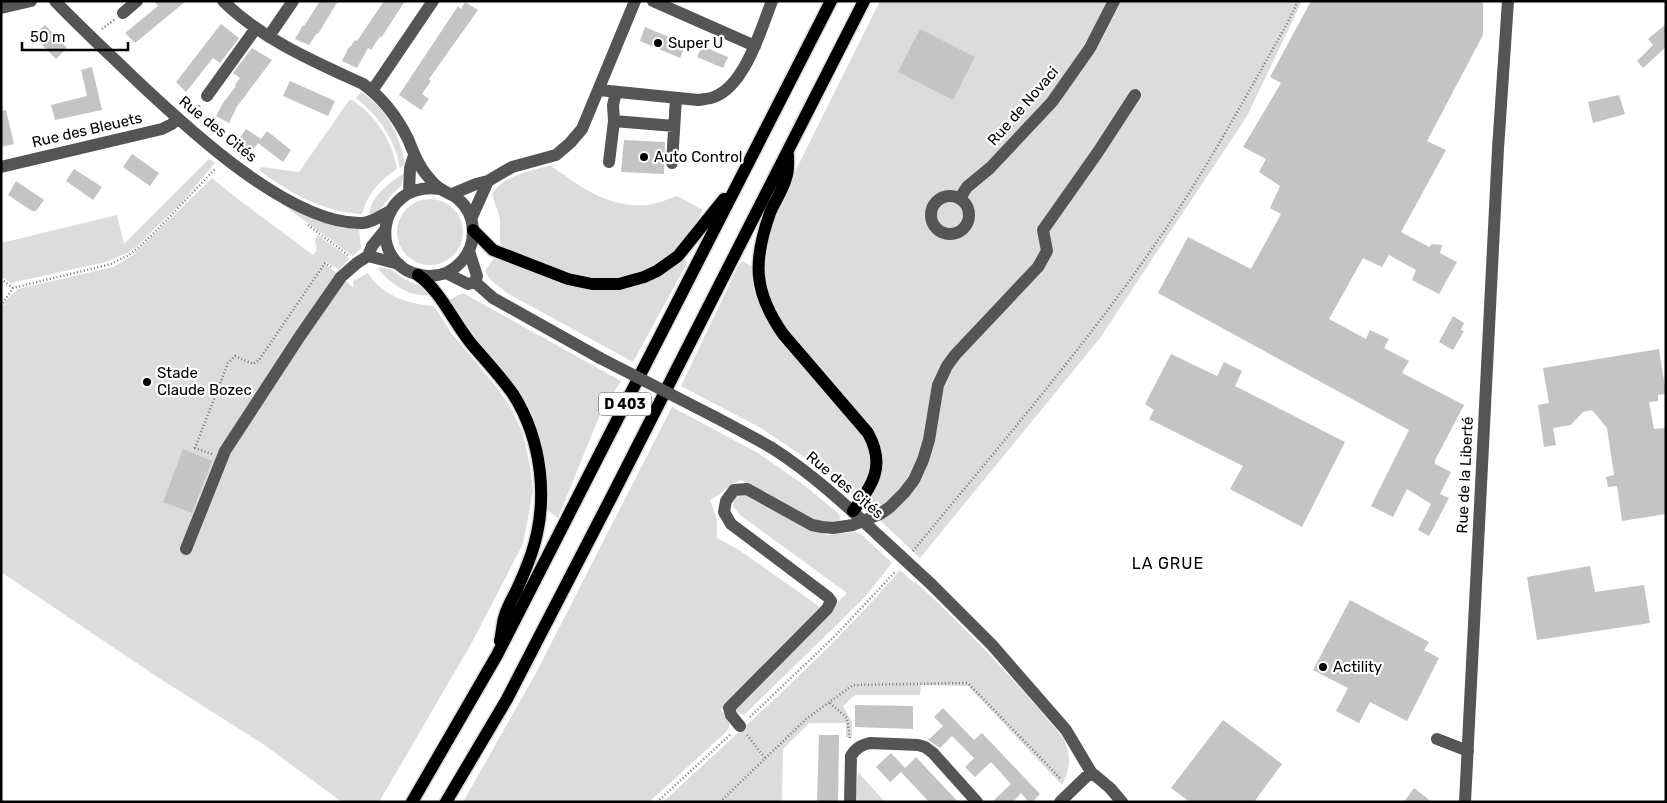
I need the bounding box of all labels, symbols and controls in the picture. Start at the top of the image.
scale bar [22,20,129,52]
text: 50 m [30,28,65,46]
place label: Super U [668,34,723,52]
marker: Super U [652,37,664,49]
street label: Rue de Novaci [984,63,1062,149]
street label: Rue des Cités [175,92,261,166]
street label: Rue des Bleuets [30,108,144,151]
place label: Auto Control [654,148,742,166]
marker: Auto Control [638,151,650,163]
place label: Stade Claude Bozec [157,364,252,399]
marker: Stade Claude Bozec [141,376,153,388]
road number: D 403 [599,392,651,416]
street label: Rue de la Liberté [1453,416,1477,534]
street label: Rue des Cités [803,448,887,523]
district label: LA GRUE [1132,554,1204,573]
place label: Actility [1333,658,1382,676]
marker: Actility [1317,661,1329,673]

